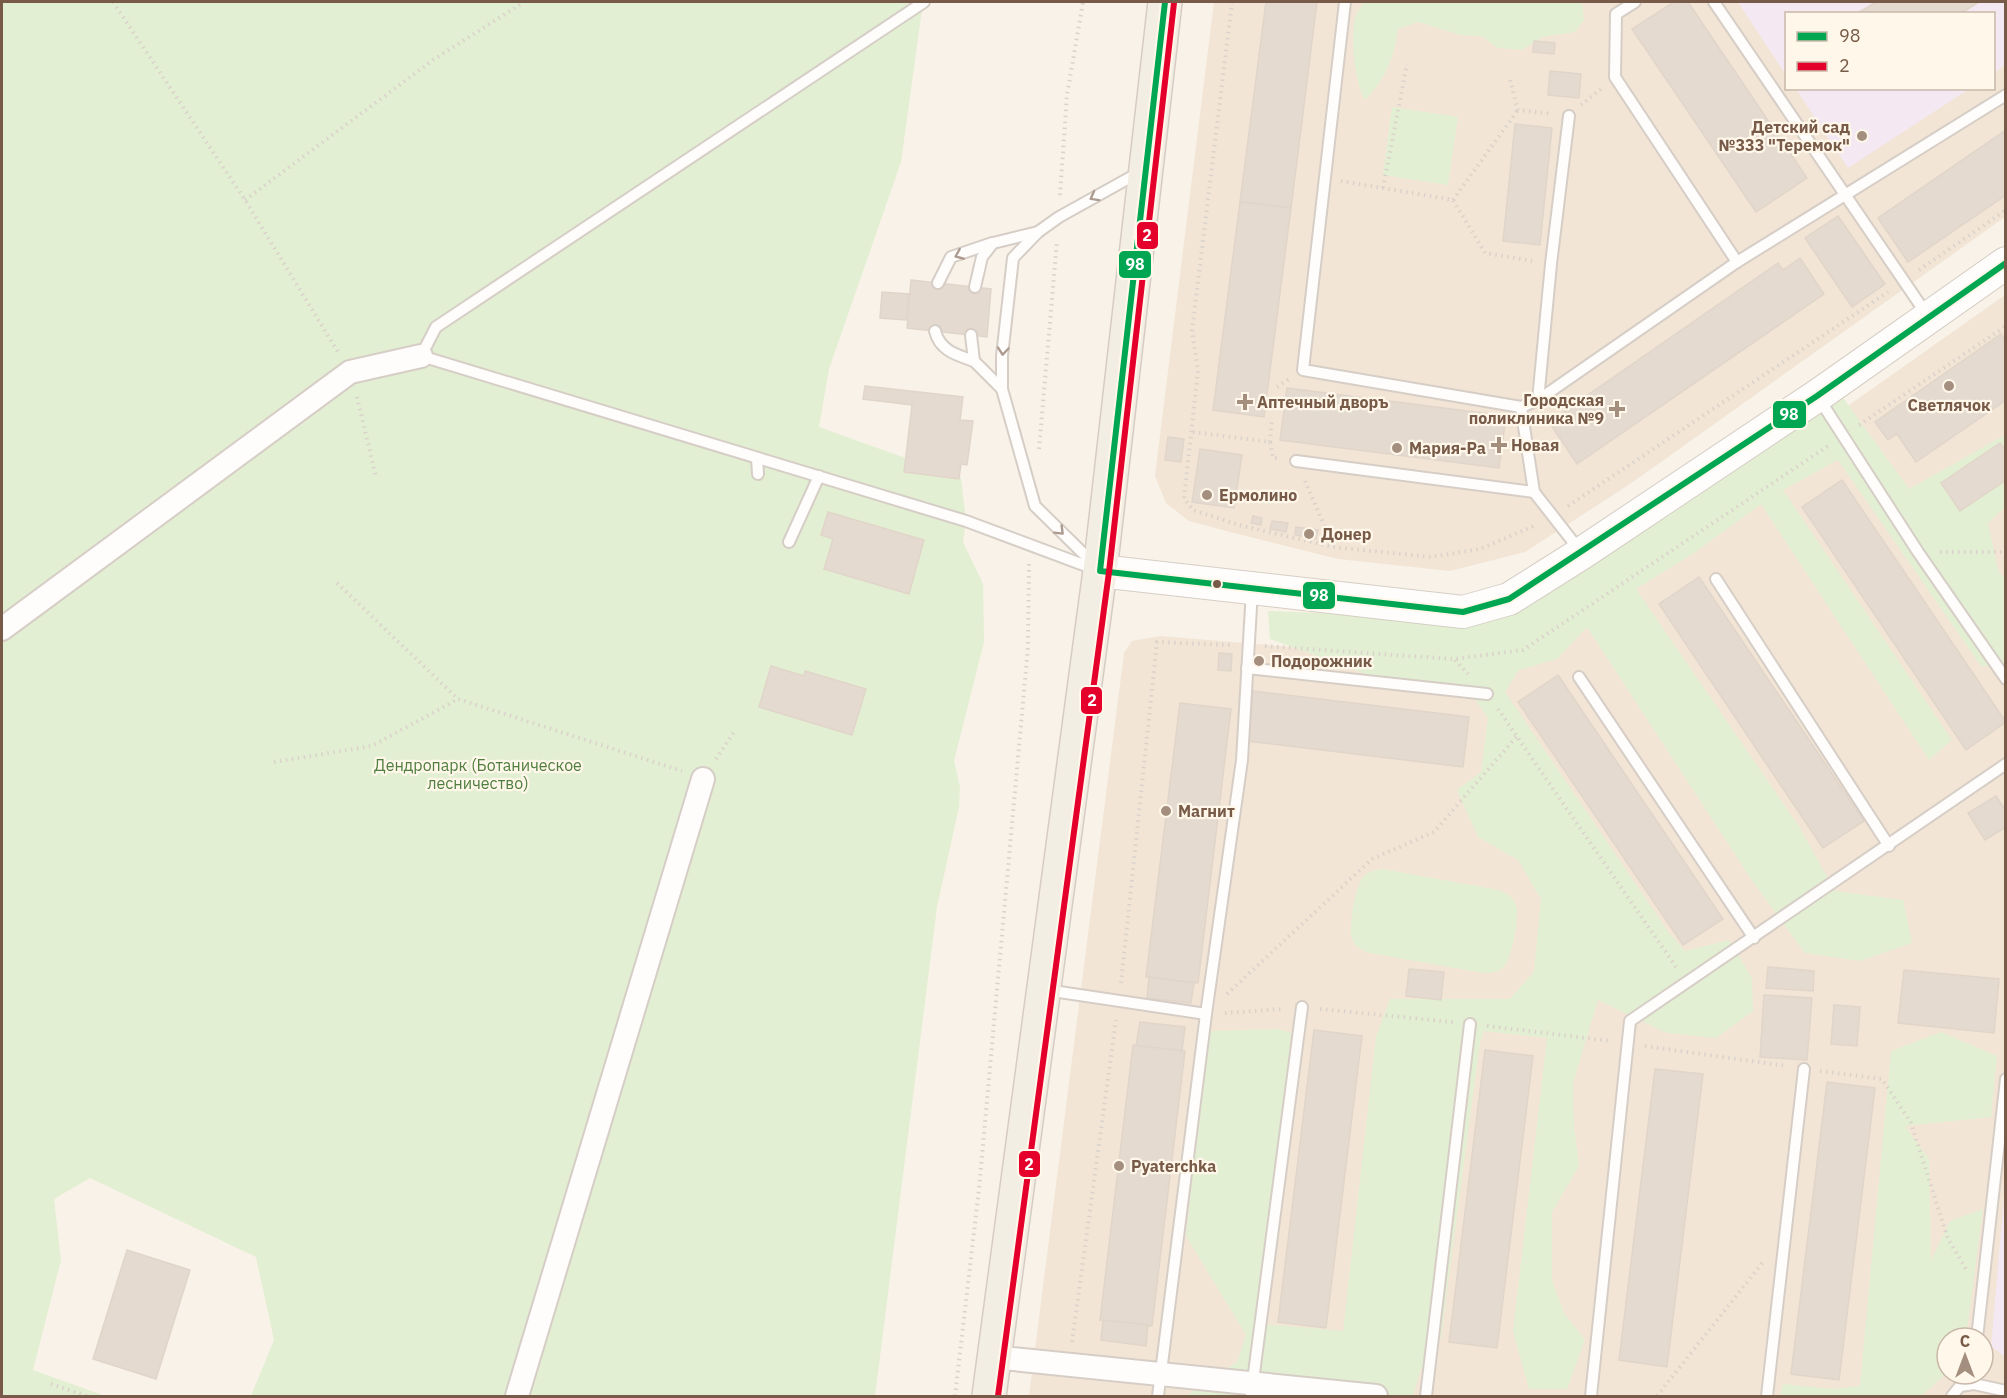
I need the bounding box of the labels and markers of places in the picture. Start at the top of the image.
place label: Детский сад №333 "Теремок" [1718,117,1850,155]
marker: Детский сад №333 "Теремок" [1855,129,1869,143]
marker: Светлячок [1942,379,1956,393]
place label: Городская поликлиника №9 [1469,390,1604,428]
place label: Аптечный дворъ [1257,392,1389,412]
marker: Аптечный дворъ [1238,395,1252,409]
place label: Светлячок [1908,395,1990,415]
marker: Городская поликлиника №9 [1608,400,1626,418]
place label: Новая [1511,435,1559,455]
place label: Мария-Ра [1409,438,1486,458]
marker: Новая [1492,438,1506,452]
marker: Мария-Ра [1390,441,1404,455]
place label: Ермолино [1219,485,1297,505]
marker: Ермолино [1200,488,1214,502]
place label: Донер [1321,524,1372,544]
marker: Донер [1302,527,1316,541]
unlabelled marker [1211,578,1223,590]
place label: Подорожник [1271,651,1372,671]
marker: Подорожник [1252,654,1266,668]
place label: Магнит [1178,801,1235,821]
marker: Магнит [1159,804,1173,818]
place label: Pyaterchka [1131,1156,1216,1176]
marker: Pyaterchka [1112,1159,1126,1173]

